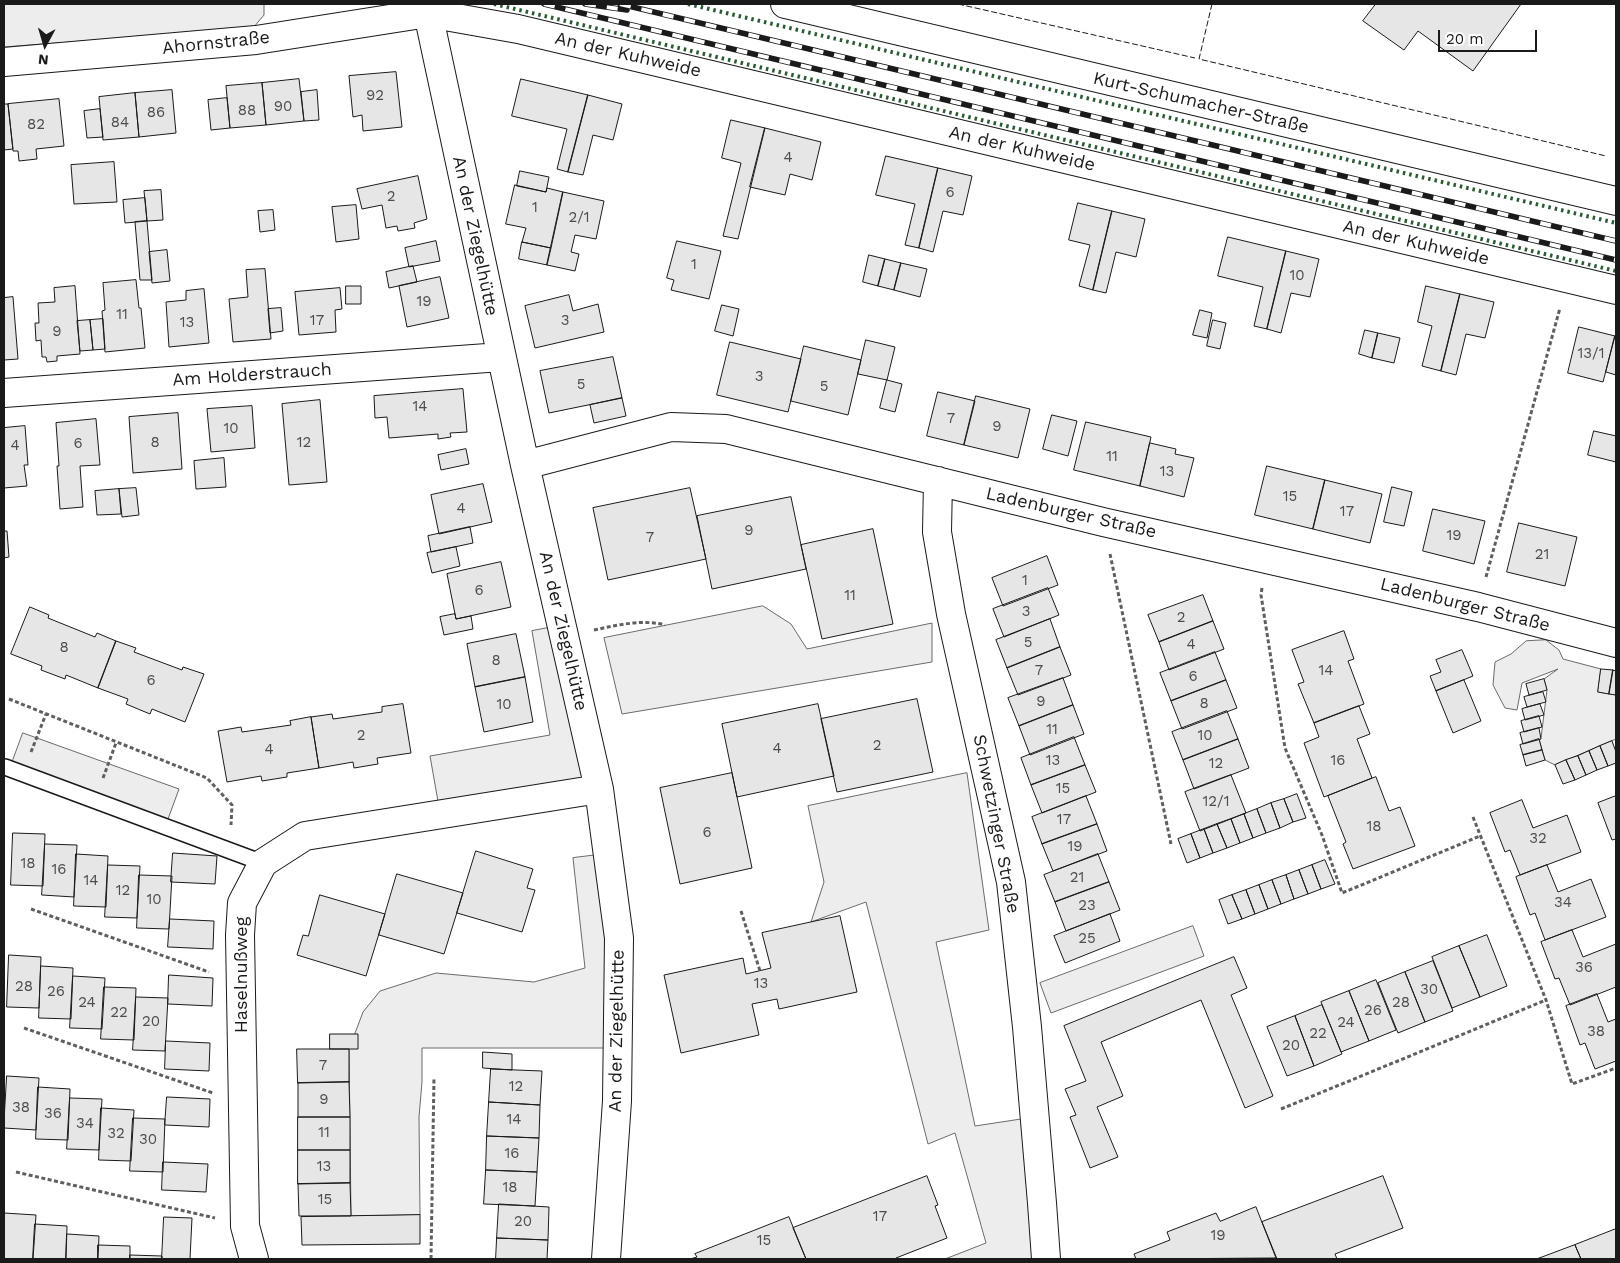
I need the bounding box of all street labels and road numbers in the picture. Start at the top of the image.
street label: Ahornstraße [161,27,271,59]
street label: An der Kuhweide [553,28,703,82]
street label: Kurt-Schumacher-Straße [1091,68,1311,138]
street label: An der Kuhweide [947,122,1097,176]
street label: An der Ziegelhütte [448,154,502,318]
street label: An der Kuhweide [1341,216,1491,270]
street label: Am Holderstrauch [172,359,332,391]
street label: Ladenburger Straße [984,483,1158,543]
street label: An der Ziegelhütte [534,549,592,713]
street label: Ladenburger Straße [1378,573,1552,637]
street label: Schwetzinger Straße [968,733,1024,915]
street label: Haselnußweg [231,917,253,1033]
street label: An der Ziegelhütte [605,949,629,1113]

